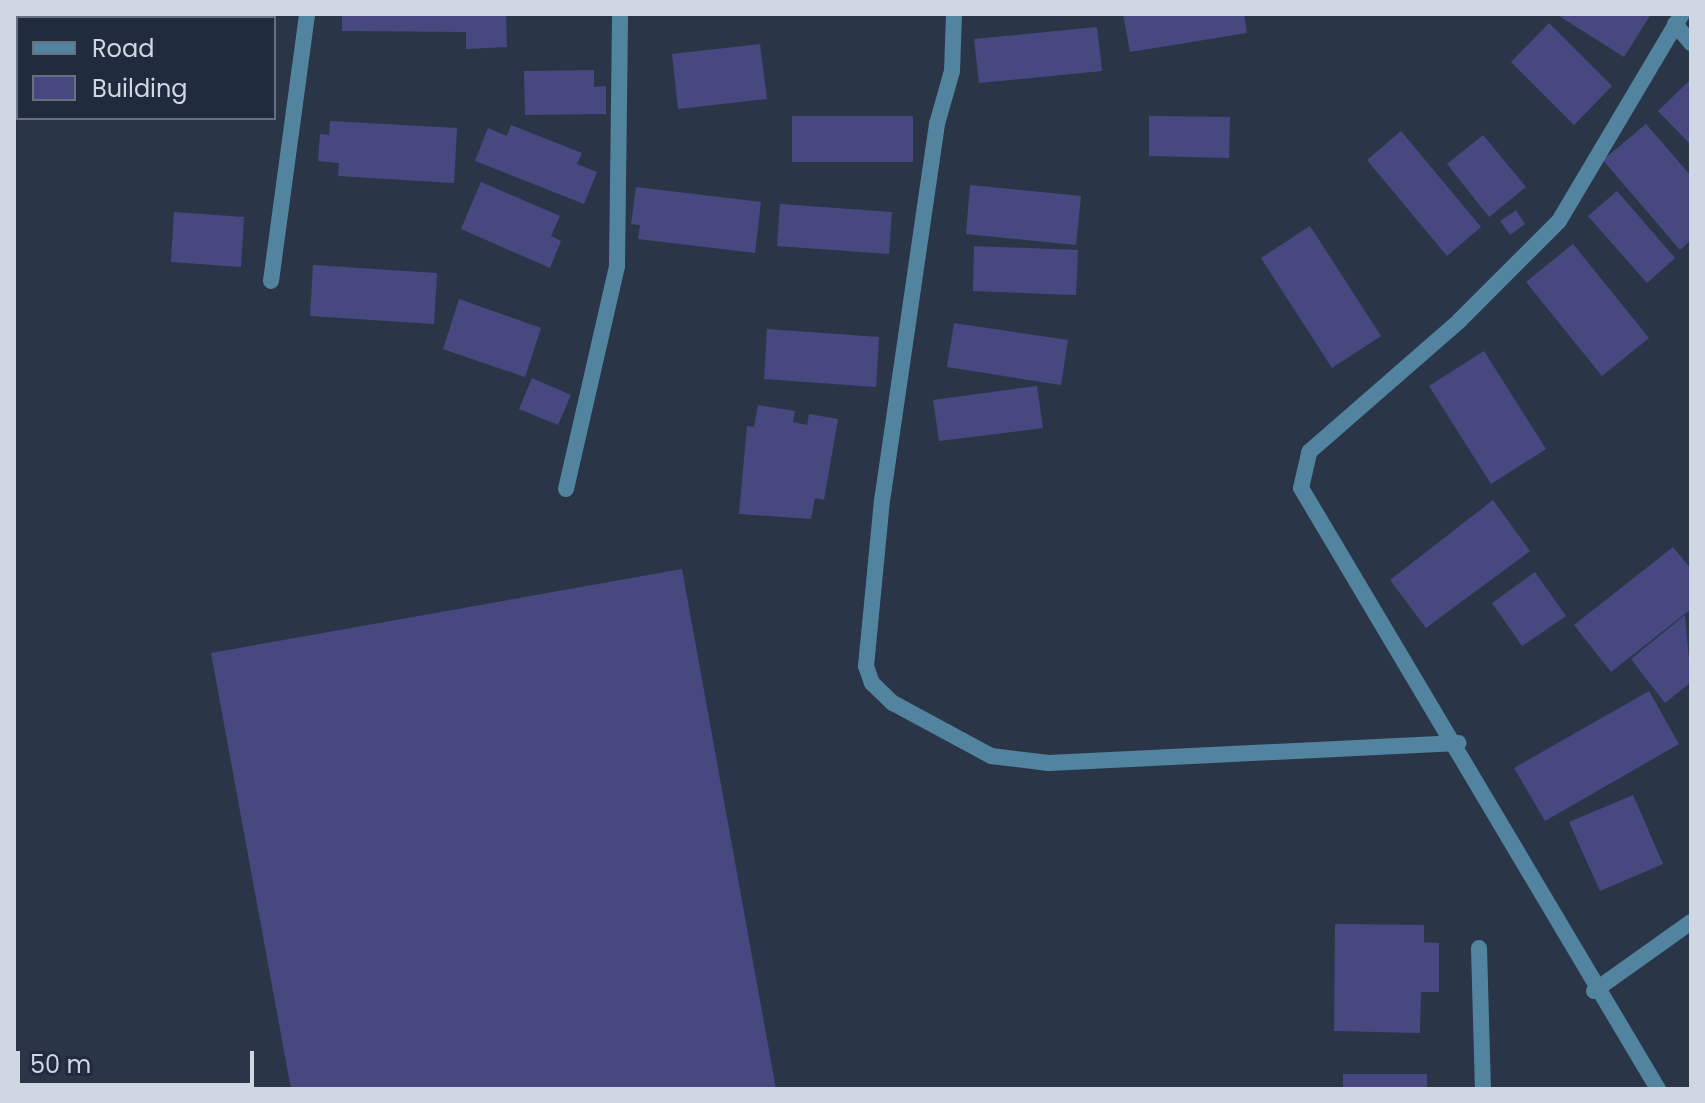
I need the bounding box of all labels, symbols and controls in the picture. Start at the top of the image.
legend [16,16,276,120]
text: Road [92,32,154,65]
text: Building [92,72,188,105]
scale bar [20,1035,258,1085]
text: 50 m [30,1048,91,1081]

